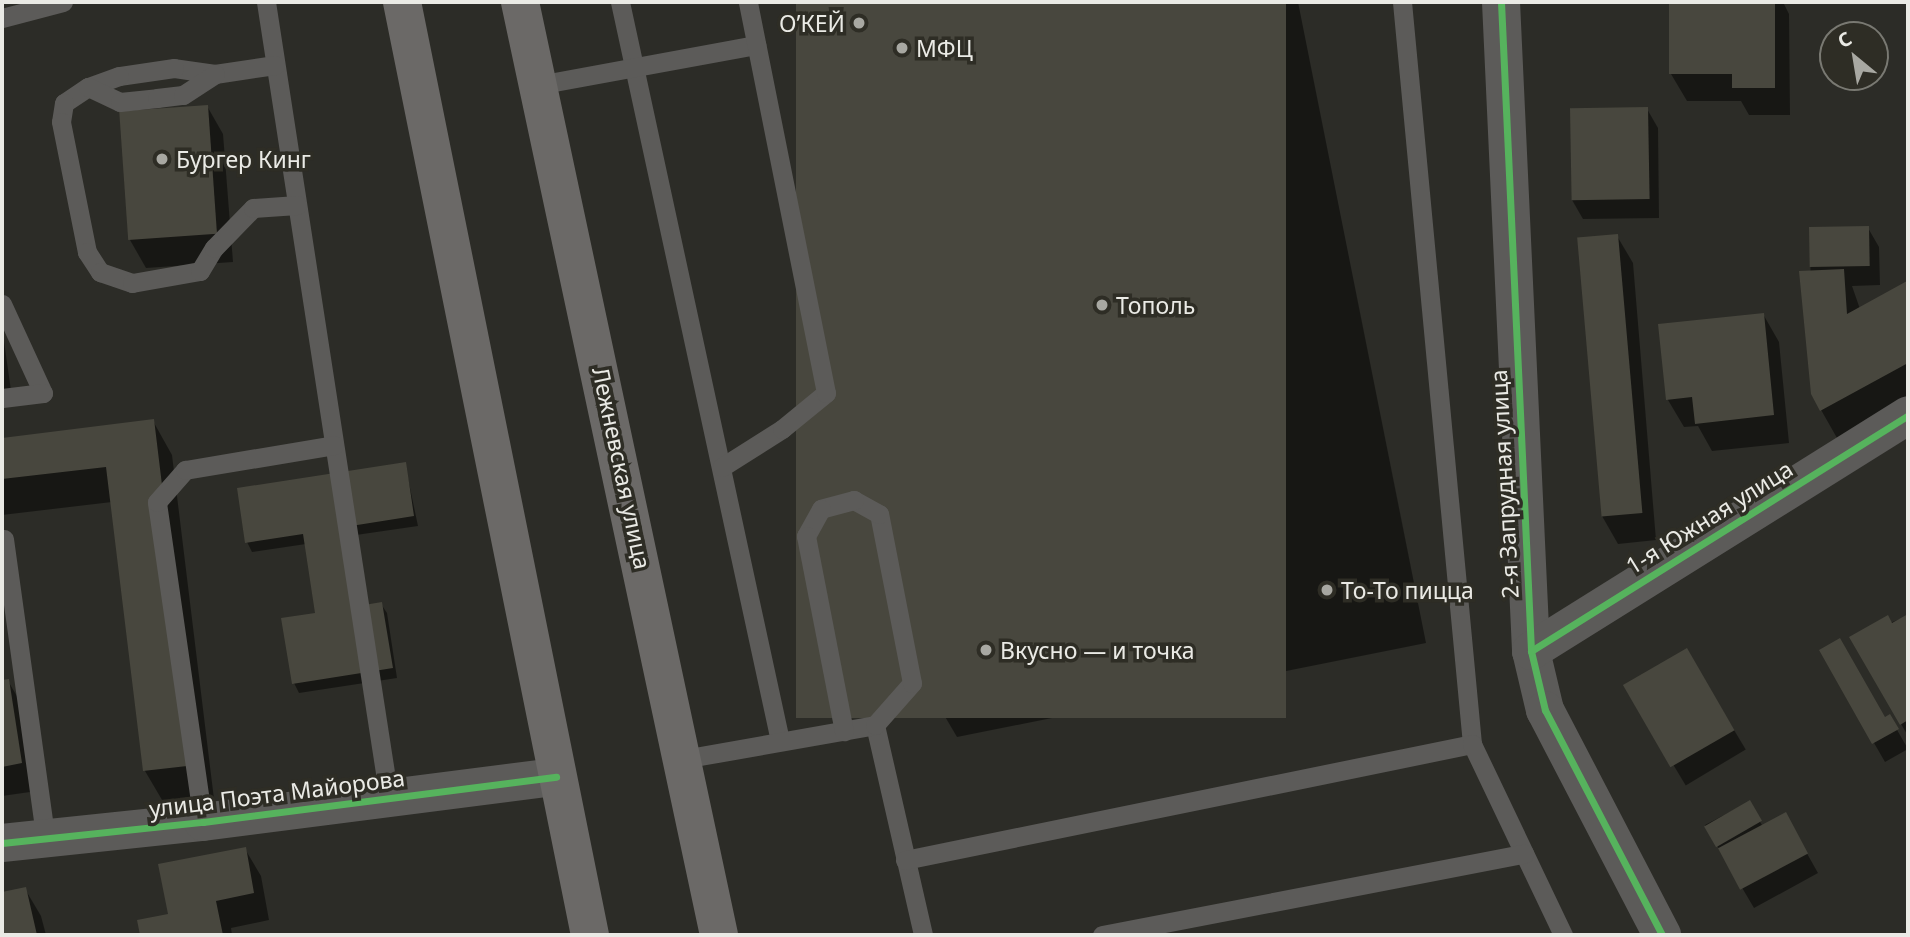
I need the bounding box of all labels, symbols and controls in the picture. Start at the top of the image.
place label: О’КЕЙ [779,9,845,37]
marker: О’КЕЙ [851,15,867,31]
north arrow [1819,21,1889,91]
text: С [1833,25,1856,54]
place label: МФЦ [916,34,973,62]
marker: МФЦ [894,40,910,56]
place label: Бургер Кинг [176,145,311,173]
marker: Бургер Кинг [154,151,170,167]
place label: Тополь [1116,291,1195,319]
marker: Тополь [1094,297,1110,313]
street label: Лежневская улица [587,364,657,572]
street label: 2-я Запрудная улица [1484,369,1524,599]
street label: 1-я Южная улица [1621,455,1797,579]
place label: То-То пицца [1341,576,1474,604]
marker: То-То пицца [1319,582,1335,598]
place label: Вкусно — и точка [1000,636,1195,664]
marker: Вкусно — и точка [978,642,994,658]
street label: улица Поэта Майорова [148,764,406,822]

